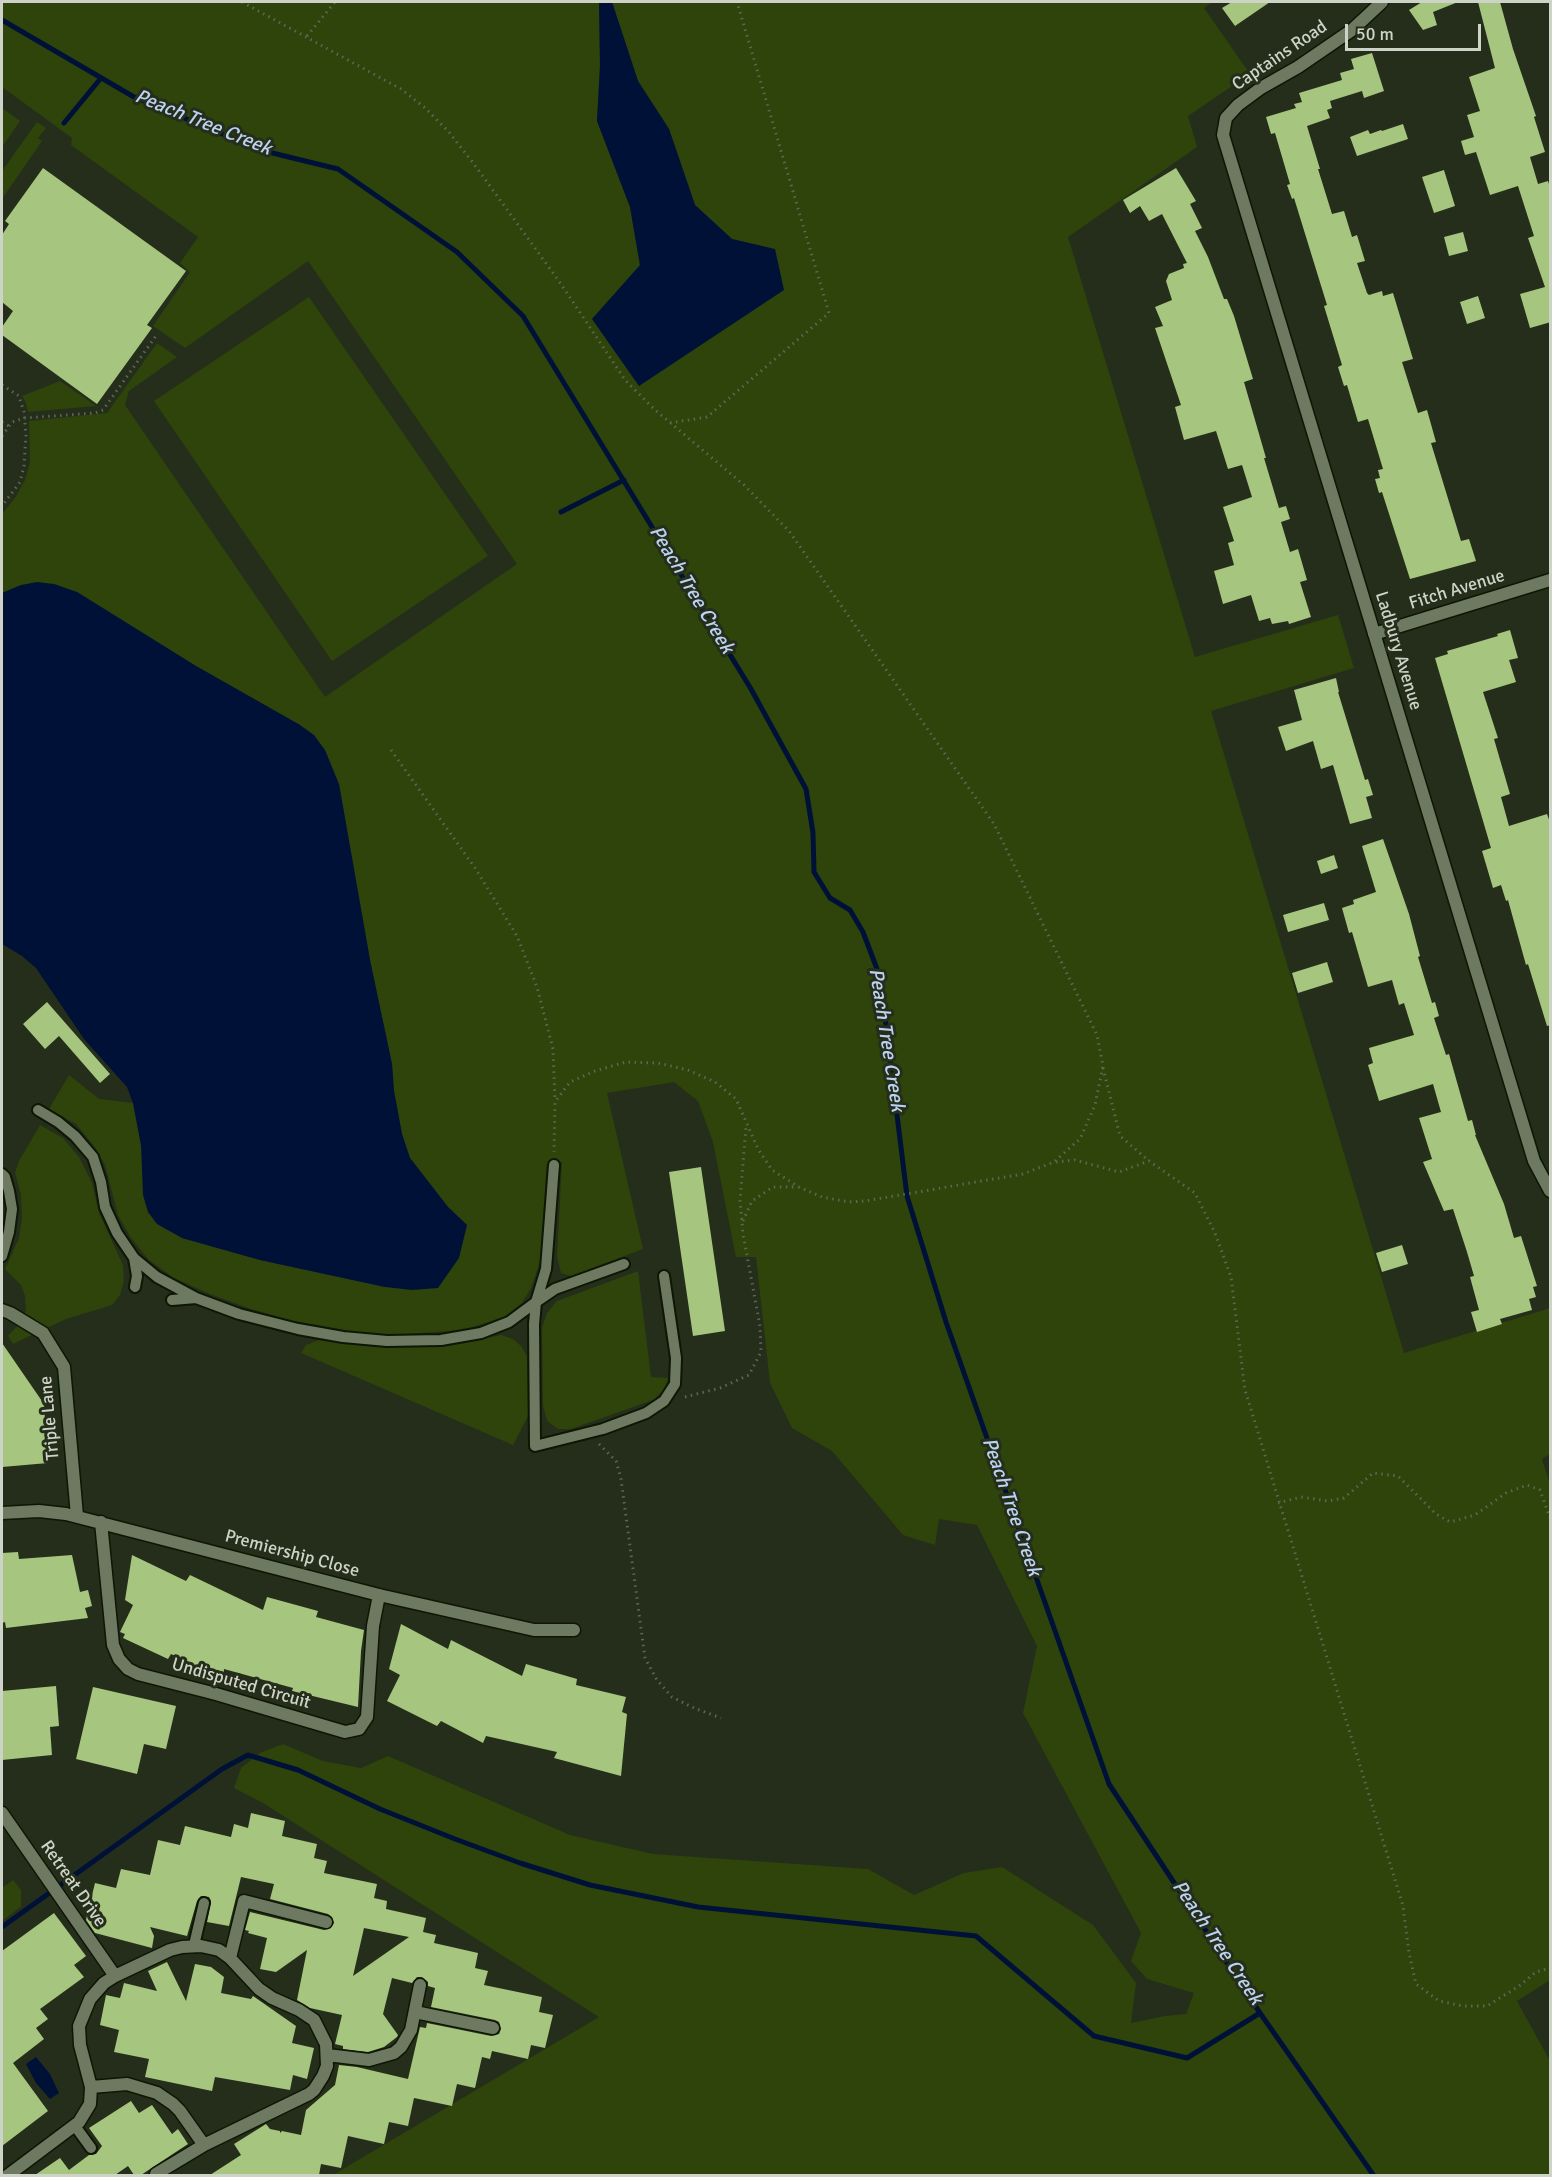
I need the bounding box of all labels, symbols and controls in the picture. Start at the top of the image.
scale bar [1348,12,1484,50]
street label: Captains Road [1228,16,1332,96]
text: 50 m [1356,23,1394,45]
water label: Peach Tree Creek [131,85,275,161]
water label: Peach Tree Creek [643,522,739,658]
street label: Fitch Avenue [1407,565,1507,615]
street label: Ladbury Avenue [1370,589,1426,713]
water label: Peach Tree Creek [863,967,909,1113]
street label: Triple Lane [36,1375,64,1461]
water label: Peach Tree Creek [976,1435,1046,1579]
street label: Premiership Close [222,1526,362,1582]
street label: Undisputed Circuit [169,1654,313,1714]
street label: Retreat Drive [35,1837,111,1931]
water label: Peach Tree Creek [1167,1876,1267,2010]

